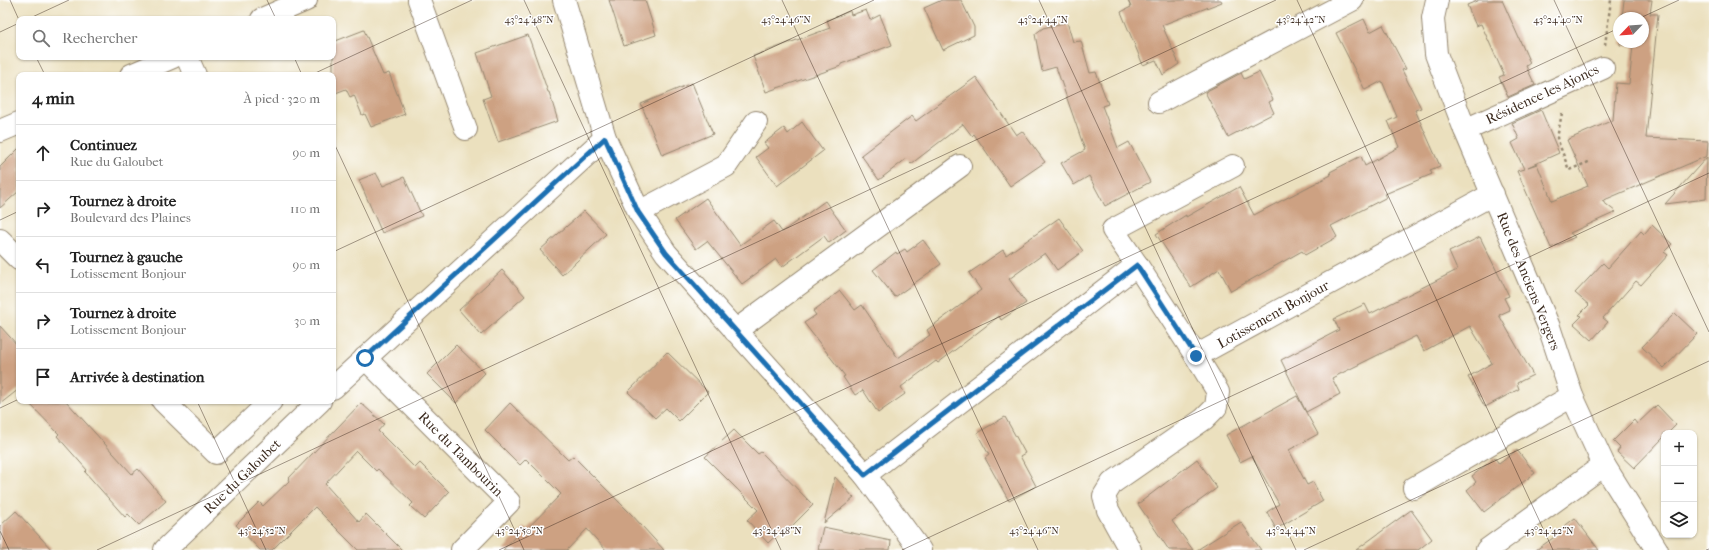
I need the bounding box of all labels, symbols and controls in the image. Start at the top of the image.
north arrow [1613,12,1649,48]
text: 43°24'48"N [504,14,554,26]
text: 43°24'46"N [761,14,811,26]
text: 43°24'44"N [1018,14,1068,26]
text: 43°24'42"N [1276,14,1326,26]
text: 43°24'40"N [1533,14,1583,26]
search box [16,16,336,60]
icon: search [30,27,52,49]
text: Rechercher [62,29,137,47]
street label: Résidence les Ajoncs [1483,61,1601,128]
text: 4 min [32,88,75,108]
text: À pied · 320 m [244,91,320,106]
text: Continuez [70,136,137,154]
icon: ahead [32,142,54,164]
text: 90 m [292,145,320,160]
text: Rue du Galoubet [70,154,163,169]
text: Tournez à droite [70,192,176,210]
icon: right [32,198,54,220]
text: 110 m [290,201,320,216]
text: Boulevard des Plaines [70,210,191,225]
street label: Rue des Anciens Vergers [1493,210,1564,353]
text: Tournez à gauche [70,248,183,266]
icon: left [32,254,54,276]
text: 90 m [292,257,320,272]
text: Lotissement Bonjour [70,266,186,281]
street label: Lotissement Bonjour [1214,277,1332,352]
text: Tournez à droite [70,304,176,322]
icon: right [32,310,54,332]
text: 30 m [294,313,320,328]
text: Lotissement Bonjour [70,322,186,337]
route end [1187,347,1205,365]
route start [356,349,374,367]
icon: arrive [32,366,54,388]
text: Arrivée à destination [70,368,205,386]
street label: Rue du Tambourin [415,408,507,500]
map controls [1661,430,1697,538]
button: + [1661,430,1697,466]
street label: Rue du Galoubet [200,435,284,517]
button: − [1661,466,1697,502]
button: layers [1661,502,1697,538]
text: 43°24'52"N [238,525,286,537]
text: 43°24'50"N [495,525,543,537]
text: 43°24'48"N [752,525,802,537]
text: 43°24'46"N [1009,525,1059,537]
text: 43°24'44"N [1266,525,1316,537]
text: 43°24'42"N [1524,525,1574,537]

